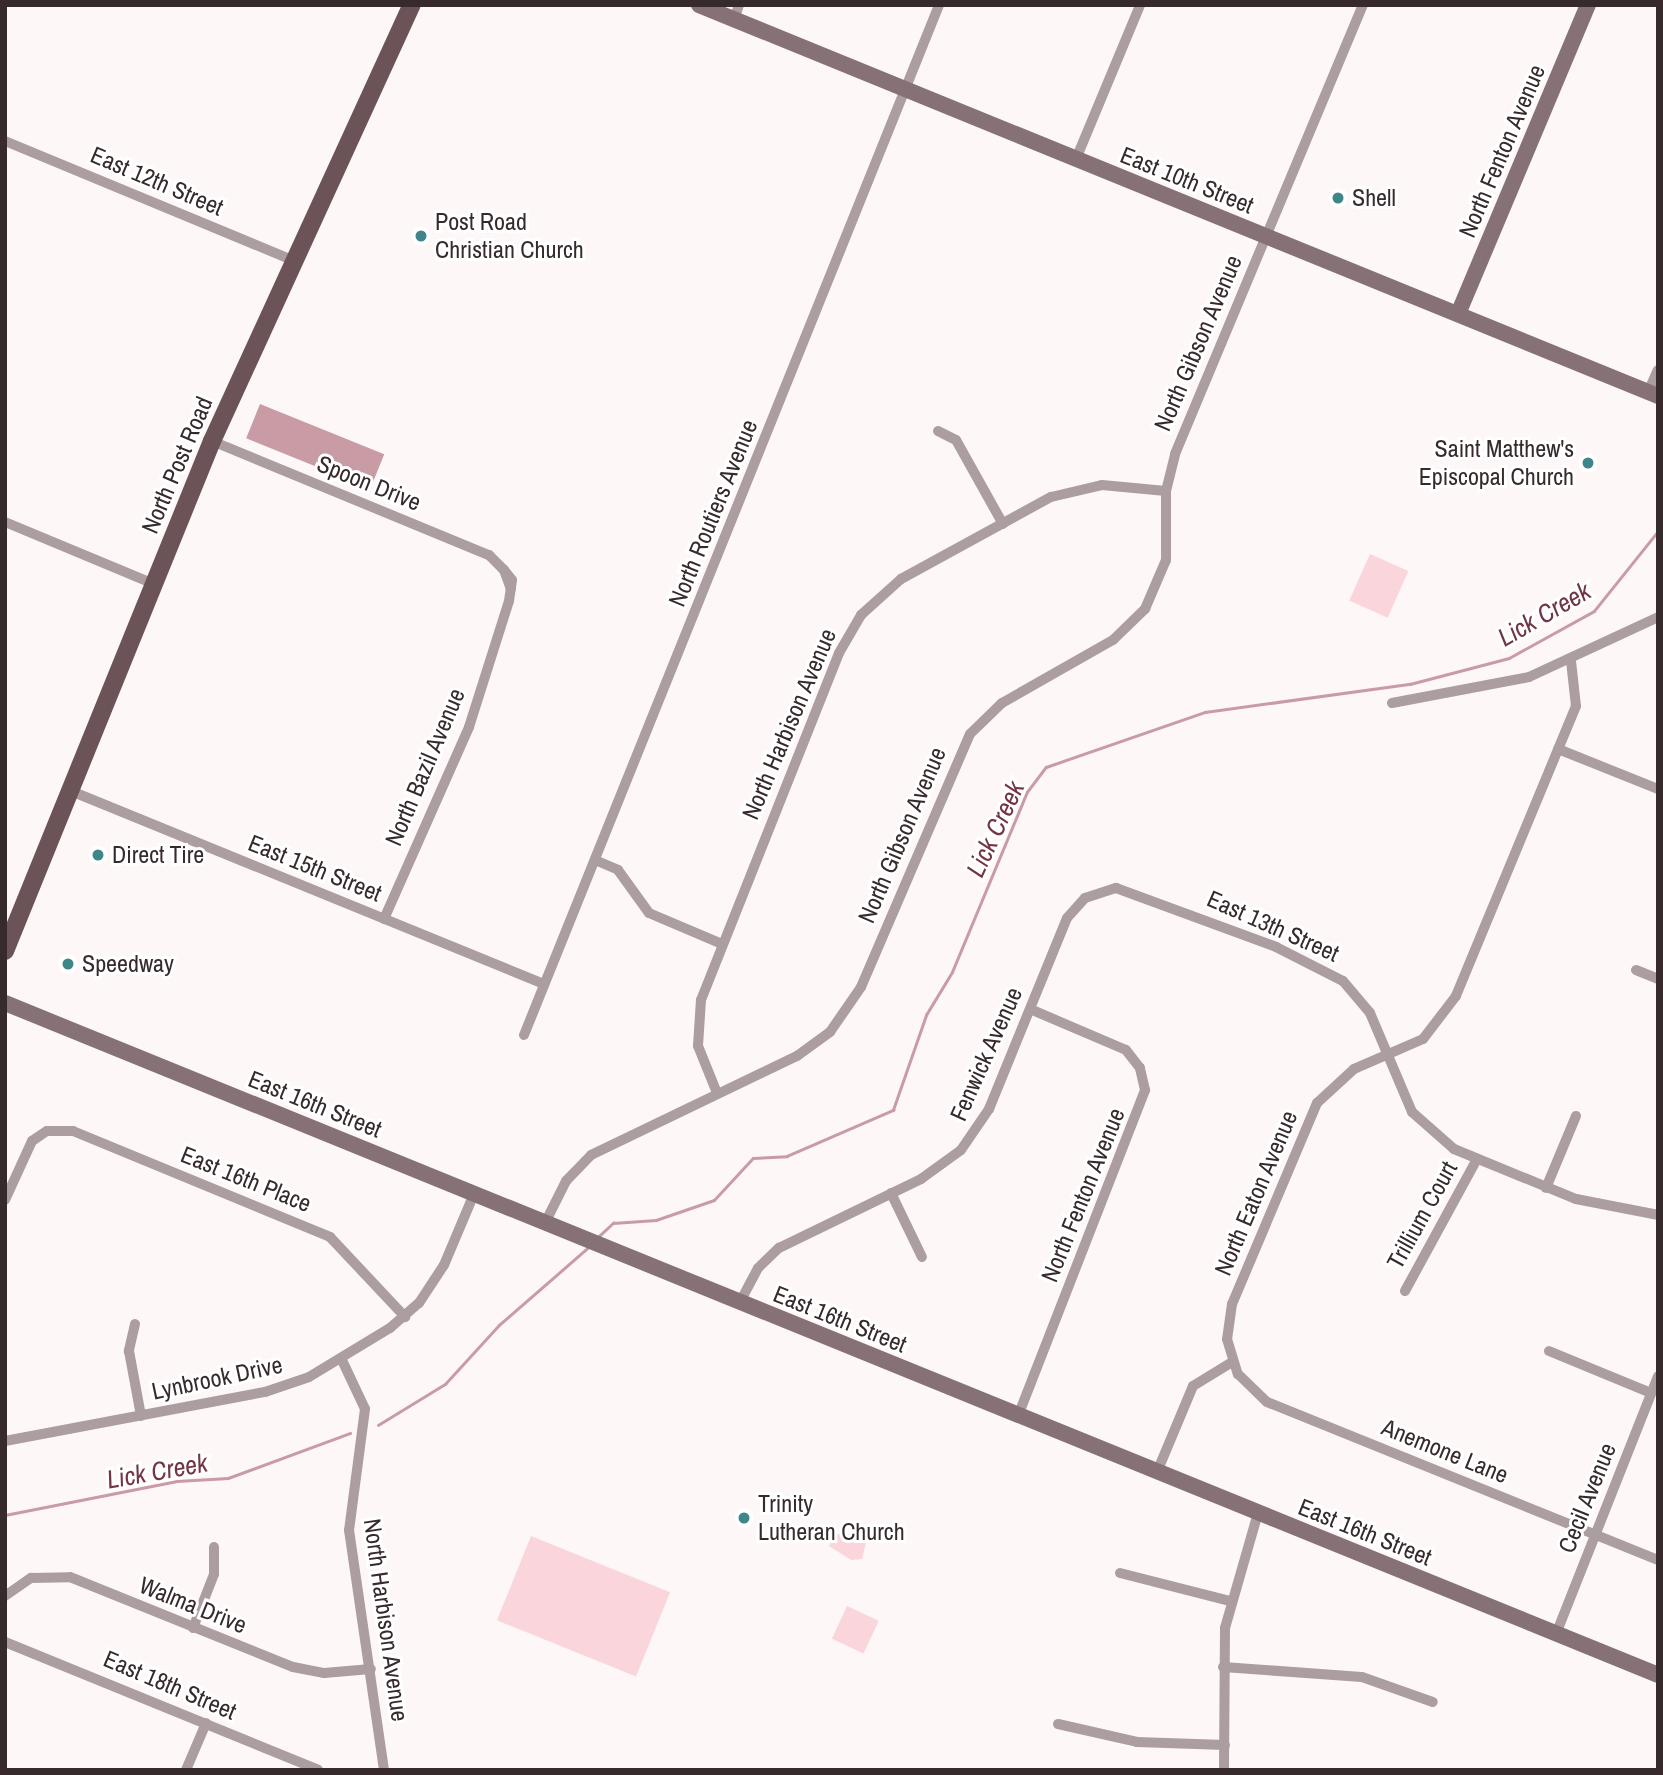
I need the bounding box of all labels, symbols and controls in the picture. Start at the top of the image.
street label: North Fenton Avenue [1452,60,1552,242]
street label: East 12th Street [86,140,228,222]
street label: East 10th Street [1116,140,1258,220]
place label: Shell [1352,184,1396,212]
marker: Shell [1330,190,1346,206]
place label: Post Road Christian Church [435,208,584,264]
marker: Post Road Christian Church [413,228,429,244]
street label: North Gibson Avenue [1148,250,1248,436]
street label: North Post Road [135,392,219,538]
street label: North Routiers Avenue [662,415,764,611]
place label: Saint Matthew's Episcopal Church [1419,435,1574,491]
street label: Spoon Drive [313,449,425,517]
marker: Saint Matthew's Episcopal Church [1580,455,1596,471]
water label: Lick Creek [1492,575,1596,653]
street label: North Harbison Avenue [736,624,842,824]
street label: North Bazil Avenue [379,683,471,851]
street label: North Gibson Avenue [852,742,952,928]
water label: Lick Creek [959,776,1031,882]
street label: East 15th Street [244,828,386,908]
place label: Direct Tire [112,841,205,869]
marker: Direct Tire [90,847,106,863]
street label: East 13th Street [1203,884,1343,968]
place label: Speedway [82,950,174,978]
marker: Speedway [60,956,76,972]
street label: Fenwick Avenue [944,982,1028,1126]
street label: East 16th Street [244,1064,386,1144]
street label: North Fenton Avenue [1035,1103,1131,1287]
street label: North Eaton Avenue [1208,1106,1304,1280]
street label: East 16th Place [177,1140,315,1218]
street label: Trillium Court [1381,1156,1463,1274]
street label: East 16th Street [769,1279,911,1359]
street label: Lynbrook Drive [149,1350,285,1406]
street label: Anemone Lane [1378,1413,1512,1489]
street label: Cecil Avenue [1552,1438,1622,1558]
water label: Lick Creek [104,1447,210,1495]
place label: Trinity Lutheran Church [758,1490,905,1546]
street label: East 16th Street [1294,1492,1436,1572]
marker: Trinity Lutheran Church [736,1510,752,1526]
street label: North Harbison Avenue [357,1516,415,1724]
street label: Walma Drive [135,1570,251,1640]
street label: East 18th Street [99,1644,241,1726]

